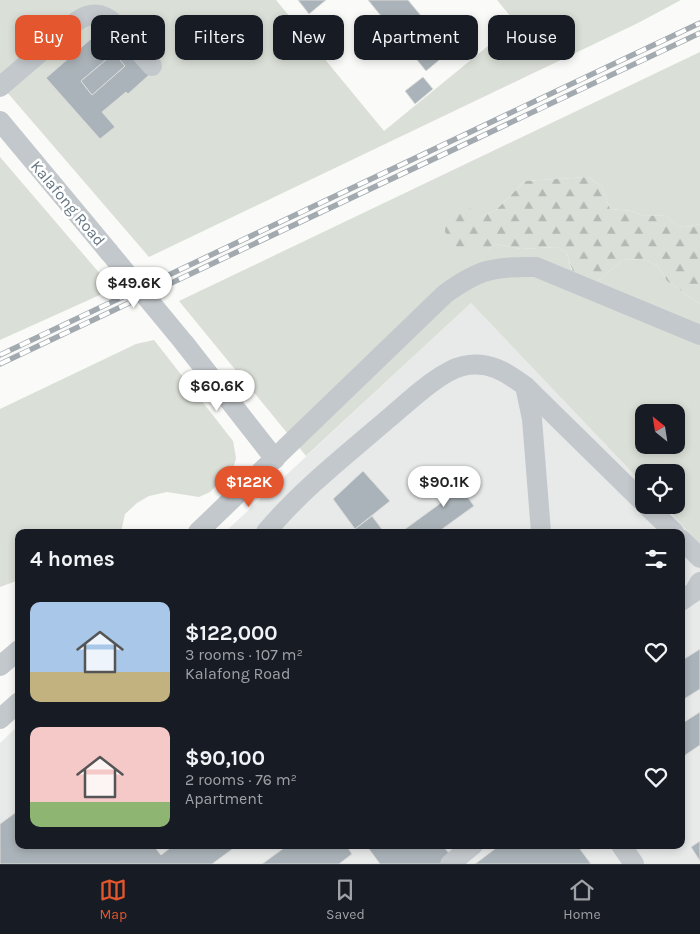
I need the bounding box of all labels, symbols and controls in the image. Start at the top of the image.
chip: Buy [15,15,81,60]
chip: Rent [91,15,165,60]
chip: Filters [175,15,263,60]
chip: New [273,15,344,60]
chip: Apartment [354,15,478,60]
chip: House [488,15,575,60]
street label: Kalafong Road [27,157,109,249]
pin: $49.6K [93,266,175,309]
text: $49.6K [107,273,161,292]
pin: $60.6K [176,370,258,412]
text: $60.6K [190,376,244,395]
north arrow [635,404,685,454]
map controls [635,404,685,514]
button: locate [635,464,685,514]
pin: $122K [214,466,284,508]
pin: $90.1K [403,466,485,508]
text: $122K [226,472,272,491]
text: $90.1K [419,472,469,491]
icon: filters [642,545,670,573]
text: 4 homes [30,547,115,571]
text: $122,000 [185,621,278,645]
icon: home [70,622,130,682]
icon: heart [642,638,670,666]
text: 3 rooms · 107 m² [185,645,303,664]
text: Kalafong Road [185,664,290,683]
text: $90,100 [185,746,265,770]
icon: home [70,747,130,807]
icon: heart [642,763,670,791]
text: 2 rooms · 76 m² [185,770,297,789]
text: Apartment [185,789,263,808]
tab: Map [99,876,127,923]
tab: Saved [326,876,365,923]
tab: Home [563,876,601,923]

